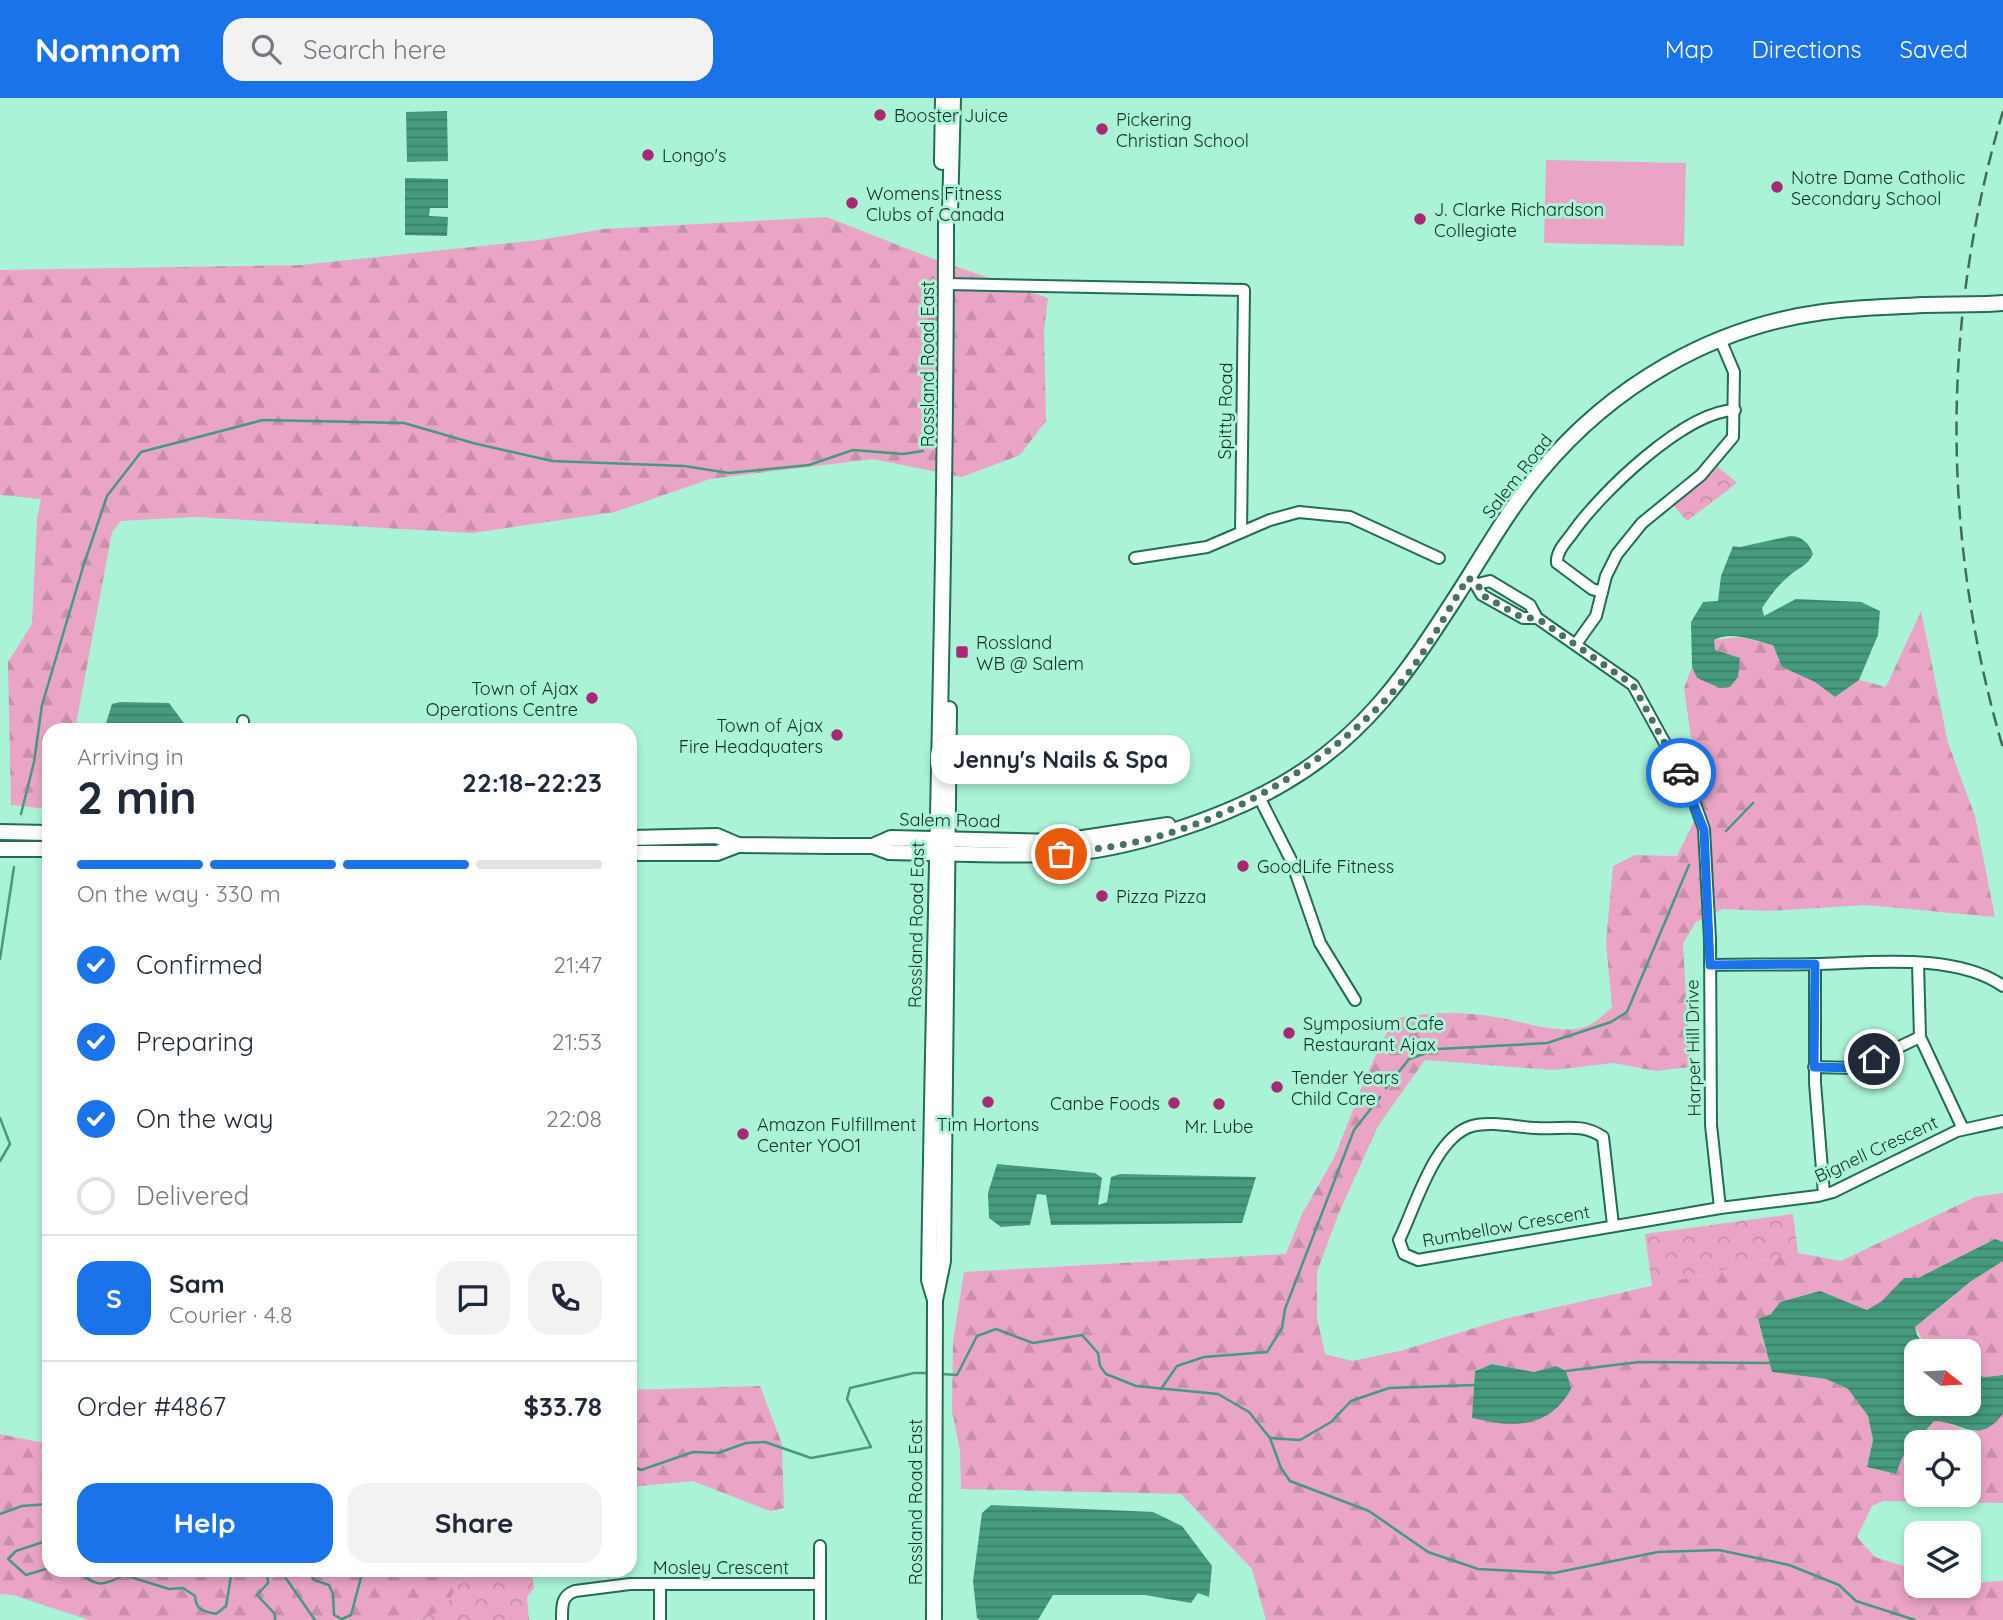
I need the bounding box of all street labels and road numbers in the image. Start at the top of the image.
street label: Rossland Road East [916,281,939,447]
street label: Spitty Road [1213,362,1237,460]
street label: Salem Road [1477,429,1557,523]
street label: Salem Road [899,808,1001,832]
street label: Rossland Road East [903,842,929,1008]
street label: Harper Hill Drive [1680,979,1706,1117]
street label: Bignell Crescent [1811,1110,1941,1188]
street label: Rumbellow Crescent [1420,1200,1592,1252]
street label: Rossland Road East [904,1419,927,1585]
street label: Mosley Crescent [653,1556,789,1579]

